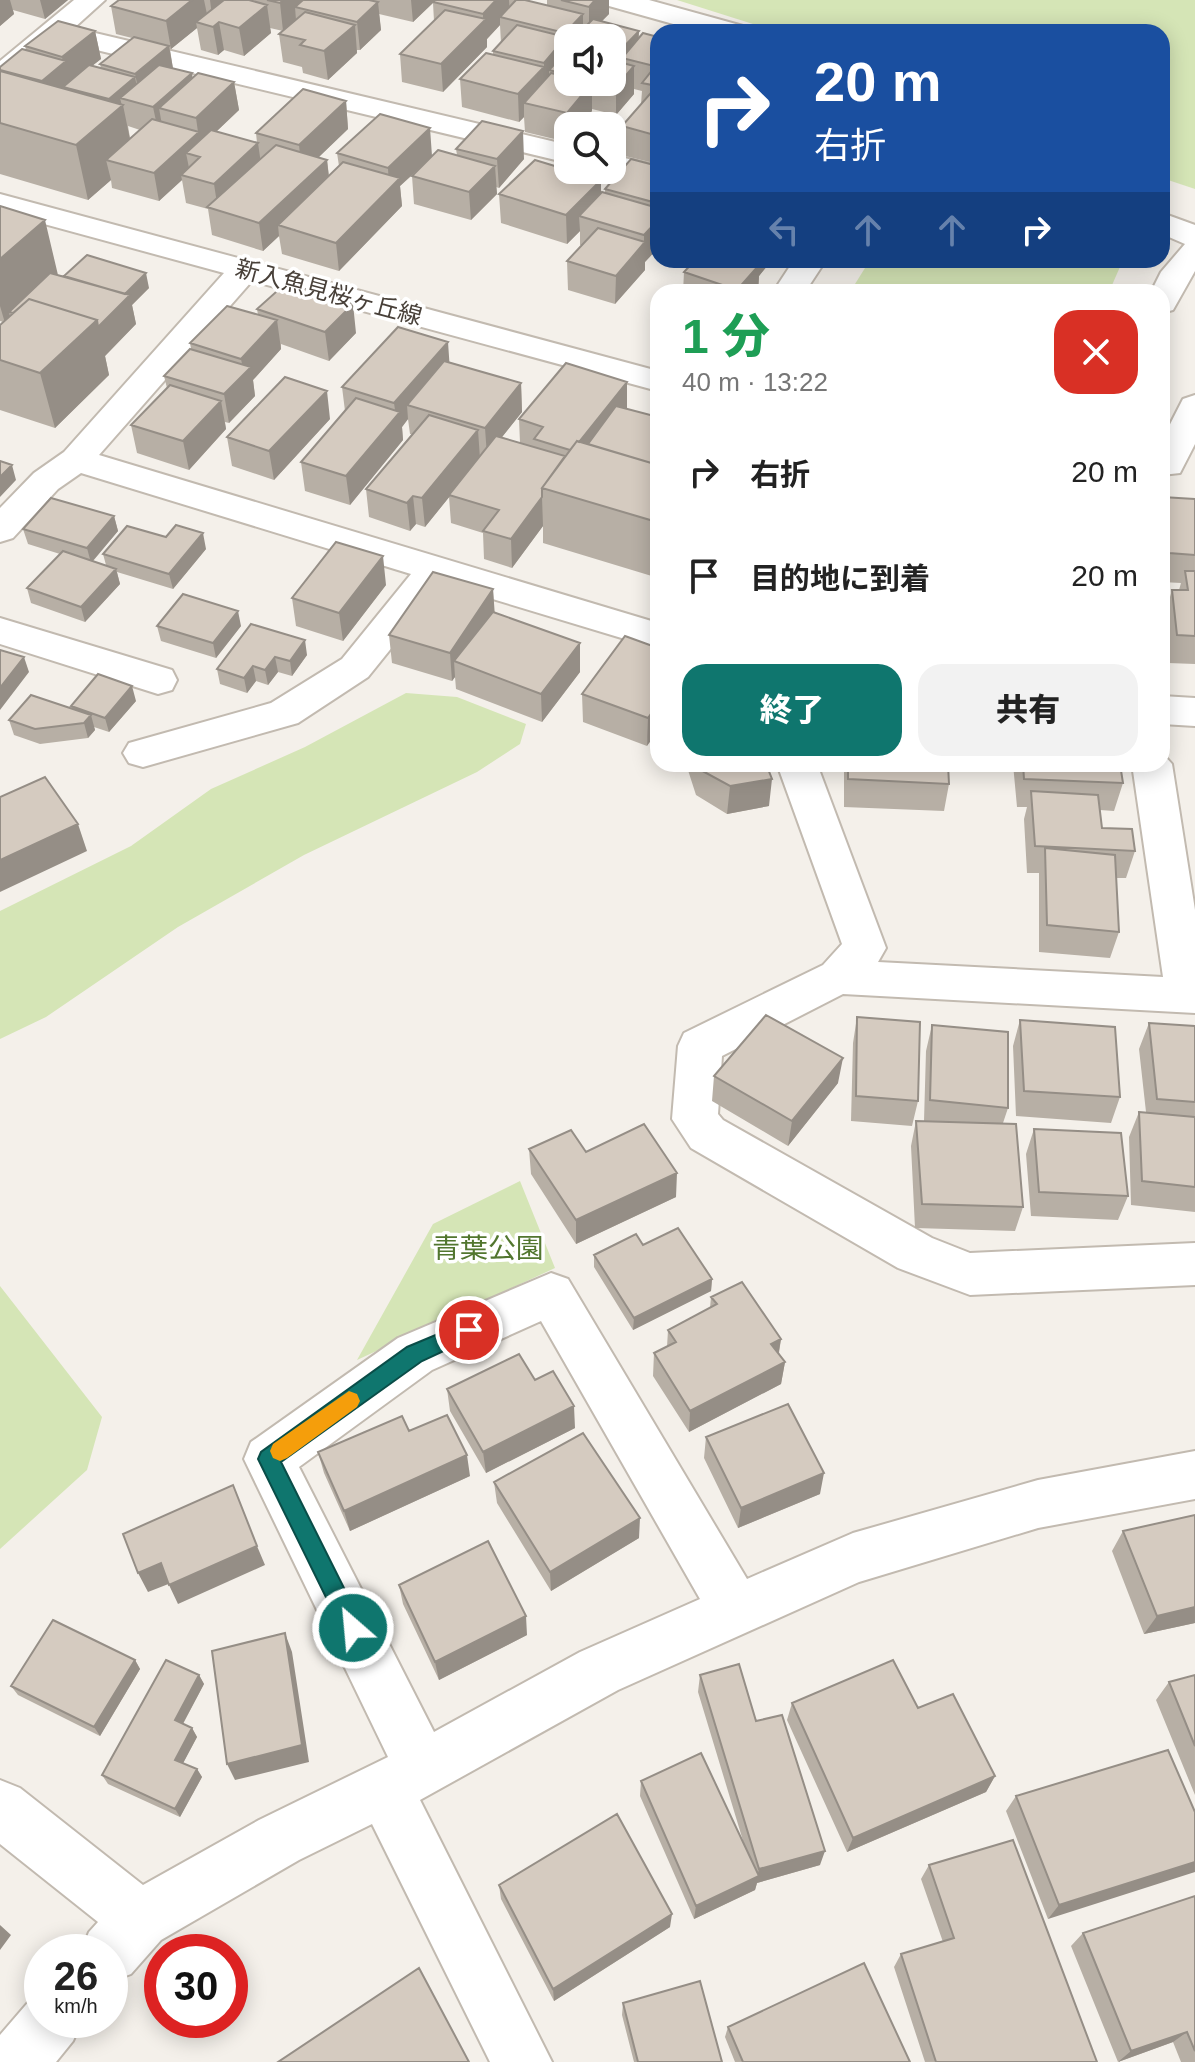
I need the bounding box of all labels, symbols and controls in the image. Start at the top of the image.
map controls [554,24,626,184]
button: sound [554,24,626,96]
text: 20 m [814,50,942,113]
icon: right [682,56,786,160]
button: search [554,112,626,184]
text: 右折 [814,125,886,166]
icon: left [762,208,806,252]
icon: ahead [846,208,890,252]
icon: ahead [930,208,974,252]
icon: right [1014,208,1058,252]
street label: 新入魚見桜ヶ丘線 [233,254,425,330]
text: 1 分 [682,310,770,363]
button: close [1054,310,1138,394]
text: 40 m · 13:22 [682,367,828,397]
icon: right [682,450,726,494]
text: 20 m [1071,455,1138,488]
text: 右折 [750,458,810,491]
icon: arrive [682,554,726,598]
text: 20 m [1071,559,1138,592]
text: 目的地に到着 [750,562,930,595]
button: 終了 [682,664,902,756]
button: 共有 [918,664,1138,756]
park label: 青葉公園 [432,1233,544,1264]
pin [435,1296,503,1364]
icon: arrive [447,1308,491,1352]
position arrow [311,1586,395,1670]
speed limit sign: 30 [144,1934,248,2038]
text: 26 [54,1954,98,1998]
text: km/h [54,1995,98,2017]

